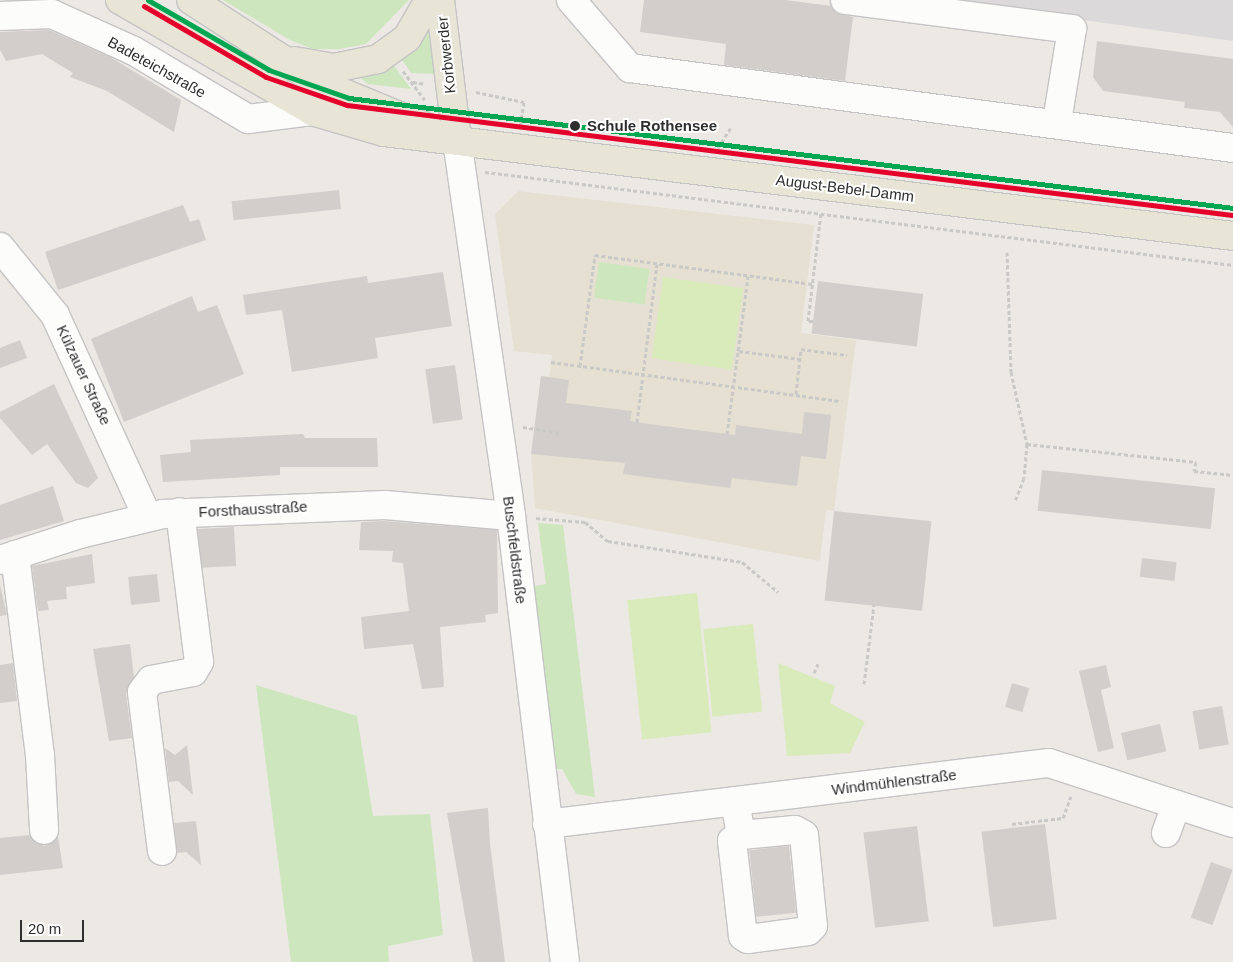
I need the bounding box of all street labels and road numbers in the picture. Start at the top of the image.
street label: Korbwerder [433,16,459,94]
street label: Badeteichstraße [105,33,209,101]
street label: August-Bebel-Damm [775,171,915,205]
street label: Külzauer Straße [53,322,115,428]
street label: Buschfeldstraße [499,495,531,605]
street label: Forsthausstraße [198,497,308,521]
street label: Windmühlenstraße [830,765,958,799]

